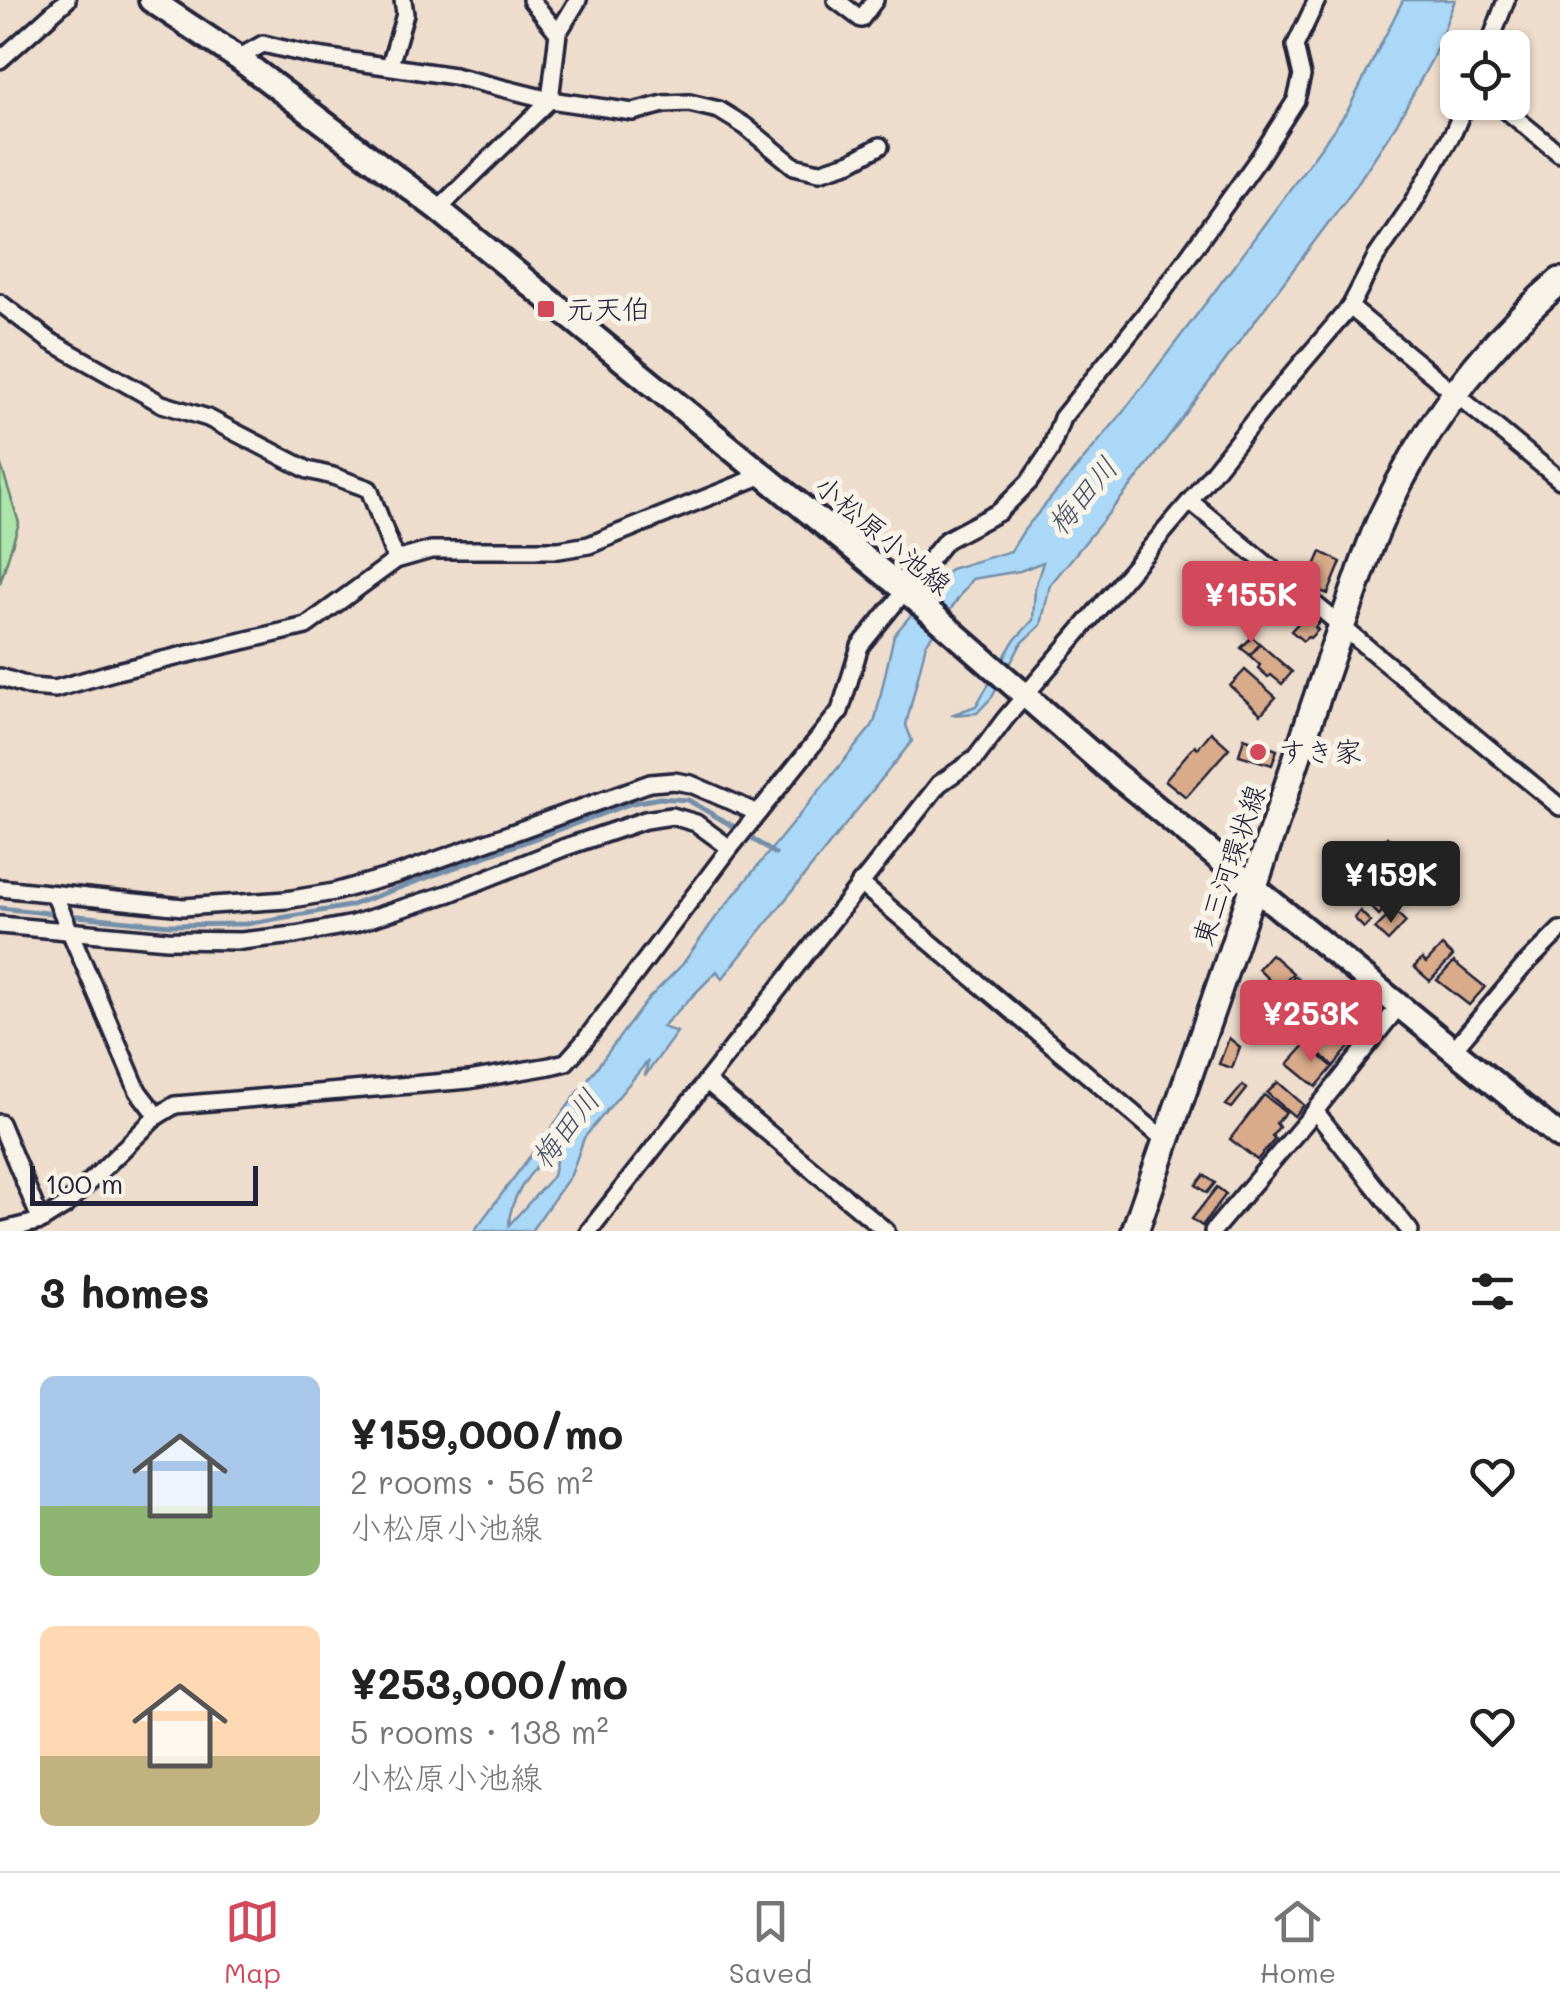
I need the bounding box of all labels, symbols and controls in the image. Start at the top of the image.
map controls [1440,30,1530,120]
button: locate [1440,30,1530,120]
place label: 元天伯 [566,290,650,326]
marker: 元天伯 [535,298,557,320]
water label: 梅田川 [1037,447,1126,542]
street label: 小松原小池線 [808,466,960,602]
pin: ¥155K [1181,561,1321,646]
text: ¥155K [1204,572,1298,614]
place label: すき家 [1278,733,1362,769]
marker: すき家 [1247,741,1269,763]
street label: 東三河環状線 [1184,779,1272,950]
pin: ¥159K [1321,841,1461,926]
text: ¥159K [1344,852,1438,894]
pin: ¥253K [1241,980,1381,1065]
text: ¥253K [1262,991,1360,1033]
water label: 梅田川 [521,1080,608,1176]
scale bar [30,1161,258,1206]
text: 100 m [45,1165,123,1201]
text: 3 homes [40,1264,210,1319]
icon: filters [1465,1264,1520,1319]
text: ¥159,000/mo [350,1405,623,1460]
icon: home [120,1416,240,1536]
icon: heart [1465,1449,1520,1504]
text: 2 rooms · 56 m² [350,1460,593,1502]
text: 小松原小池線 [350,1505,542,1547]
text: ¥253,000/mo [350,1655,628,1710]
icon: home [120,1666,240,1786]
icon: heart [1465,1699,1520,1754]
text: 5 rooms · 138 m² [350,1710,609,1752]
text: 小松原小池線 [350,1755,542,1797]
tab: Map [224,1894,281,1990]
tab: Saved [729,1894,812,1990]
tab: Home [1260,1894,1336,1990]

